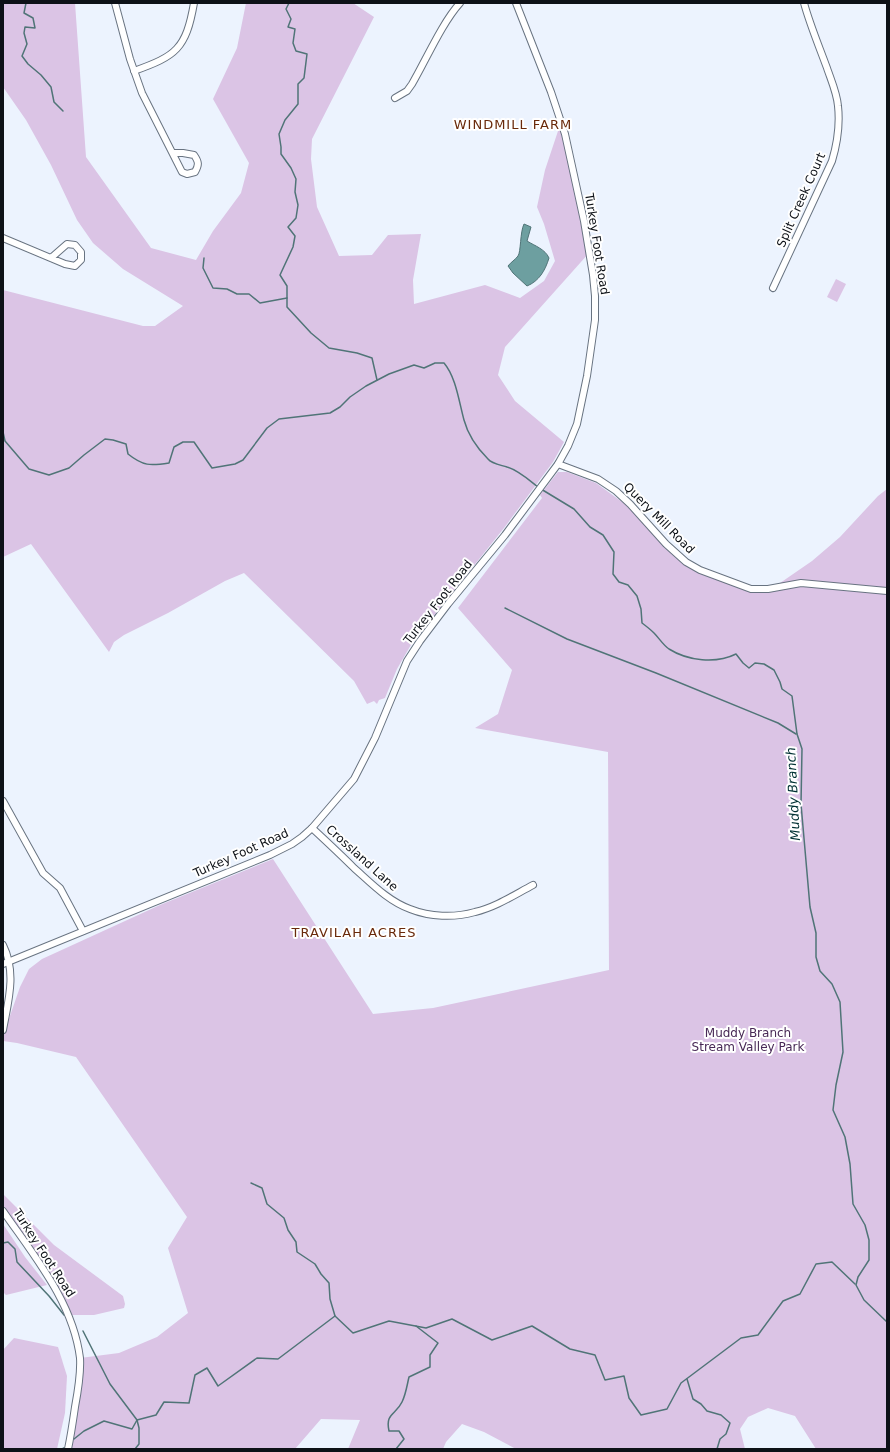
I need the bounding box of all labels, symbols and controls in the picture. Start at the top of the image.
district label: WINDMILL FARM [454,117,572,132]
street label: Split Creek Court [774,150,828,249]
street label: Turkey Foot Road [582,191,612,296]
street label: Query Mill Road [621,480,697,556]
street label: Turkey Foot Road [400,557,475,648]
water label: Muddy Branch [783,747,803,841]
street label: Crossland Lane [323,822,401,894]
street label: Turkey Foot Road [190,826,291,881]
district label: TRAVILAH ACRES [291,925,416,940]
park label: Muddy Branch Stream Valley Park [692,1026,804,1054]
street label: Turkey Foot Road [10,1205,78,1300]

